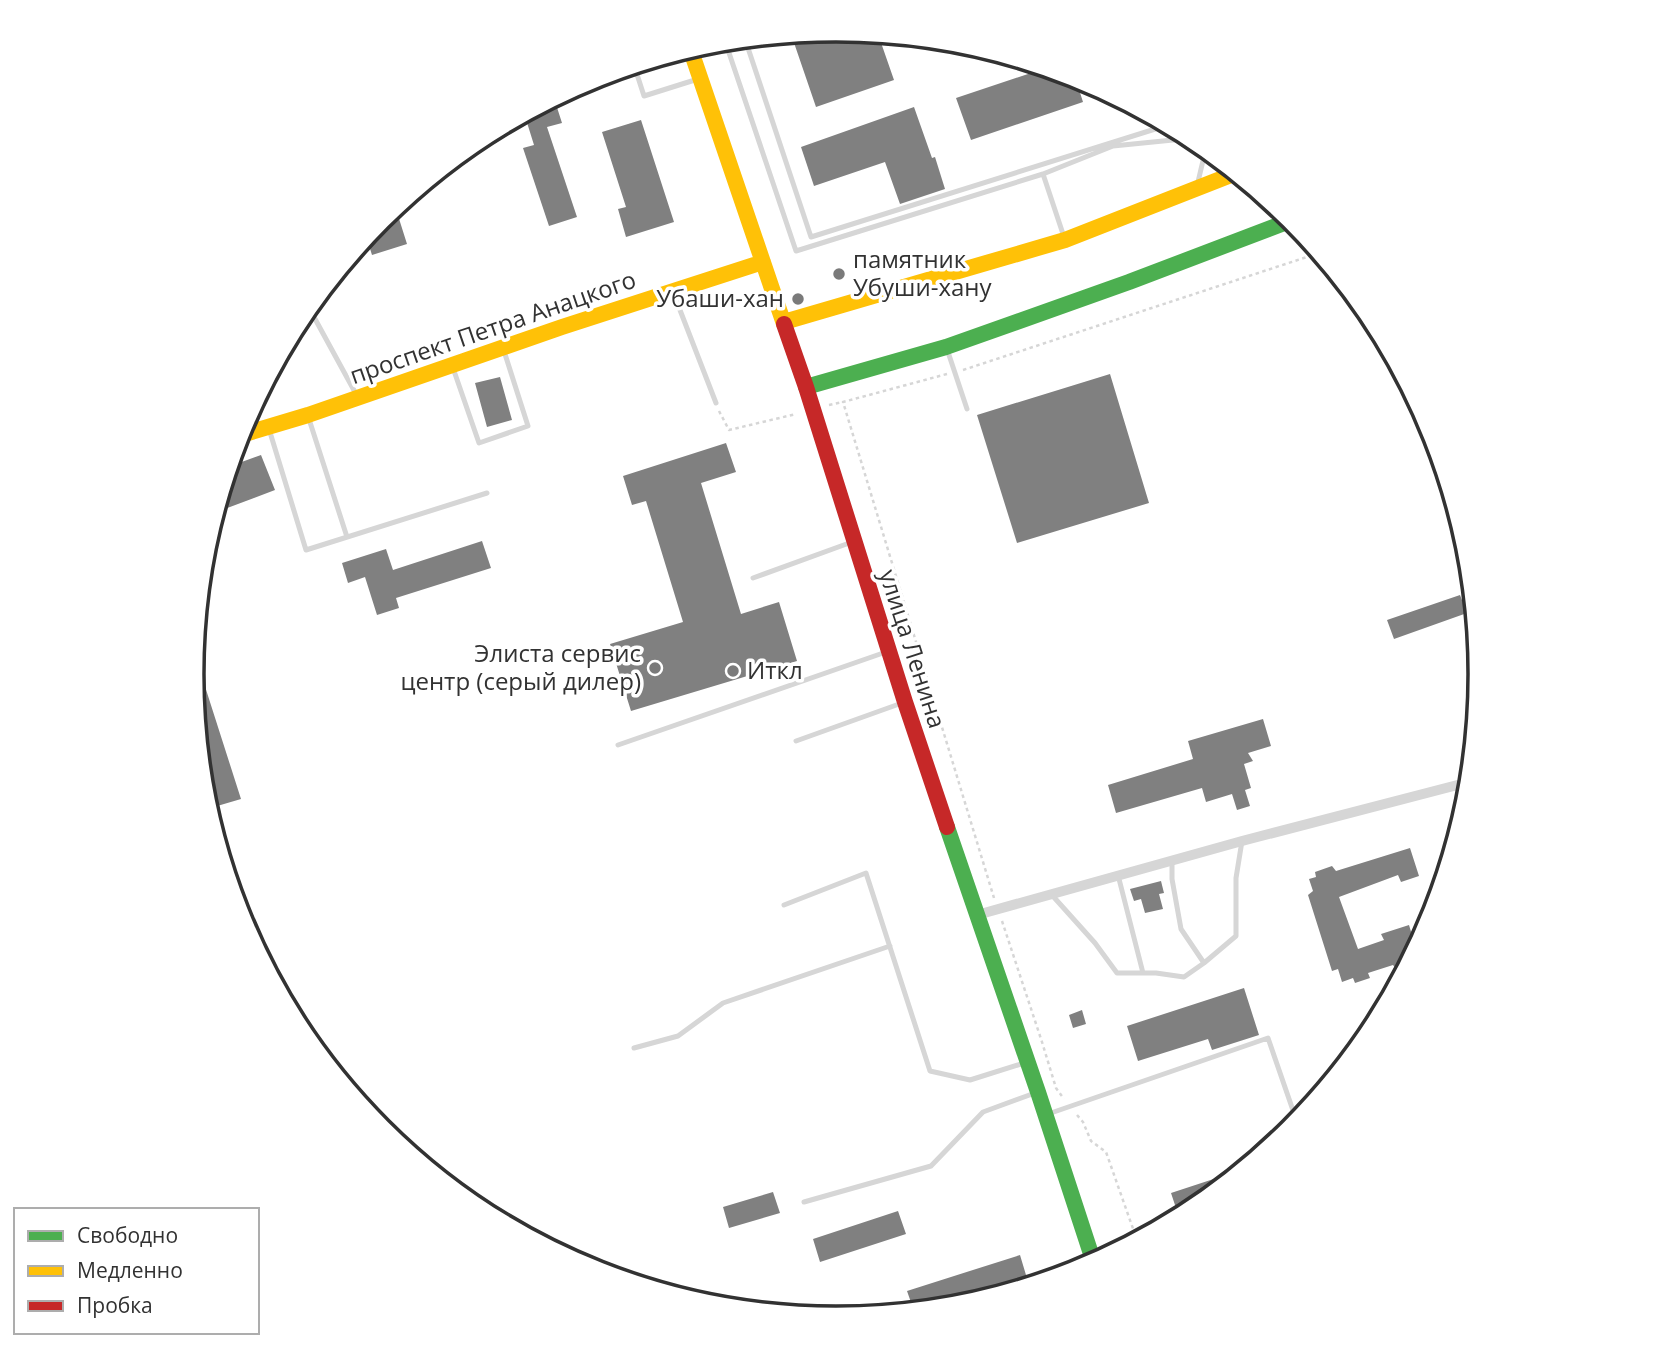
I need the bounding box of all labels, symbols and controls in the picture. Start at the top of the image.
place label: памятник Убуши-хану [853,242,993,303]
street label: проспект Петра Анацкого [345,262,640,391]
marker: памятник Убуши-хану [831,266,847,282]
place label: Убаши-хан [656,281,784,314]
marker: Убаши-хан [790,291,806,307]
street label: улица Ленина [872,565,955,732]
place label: Элиста сервис центр (серый дилер) [400,636,641,697]
place label: Иткл [747,653,803,686]
marker: Элиста сервис центр (серый дилер) [647,660,663,676]
marker: Иткл [725,663,741,679]
legend [14,1208,259,1334]
text: Свободно [77,1221,178,1249]
text: Медленно [77,1256,183,1284]
text: Пробка [77,1291,153,1319]

